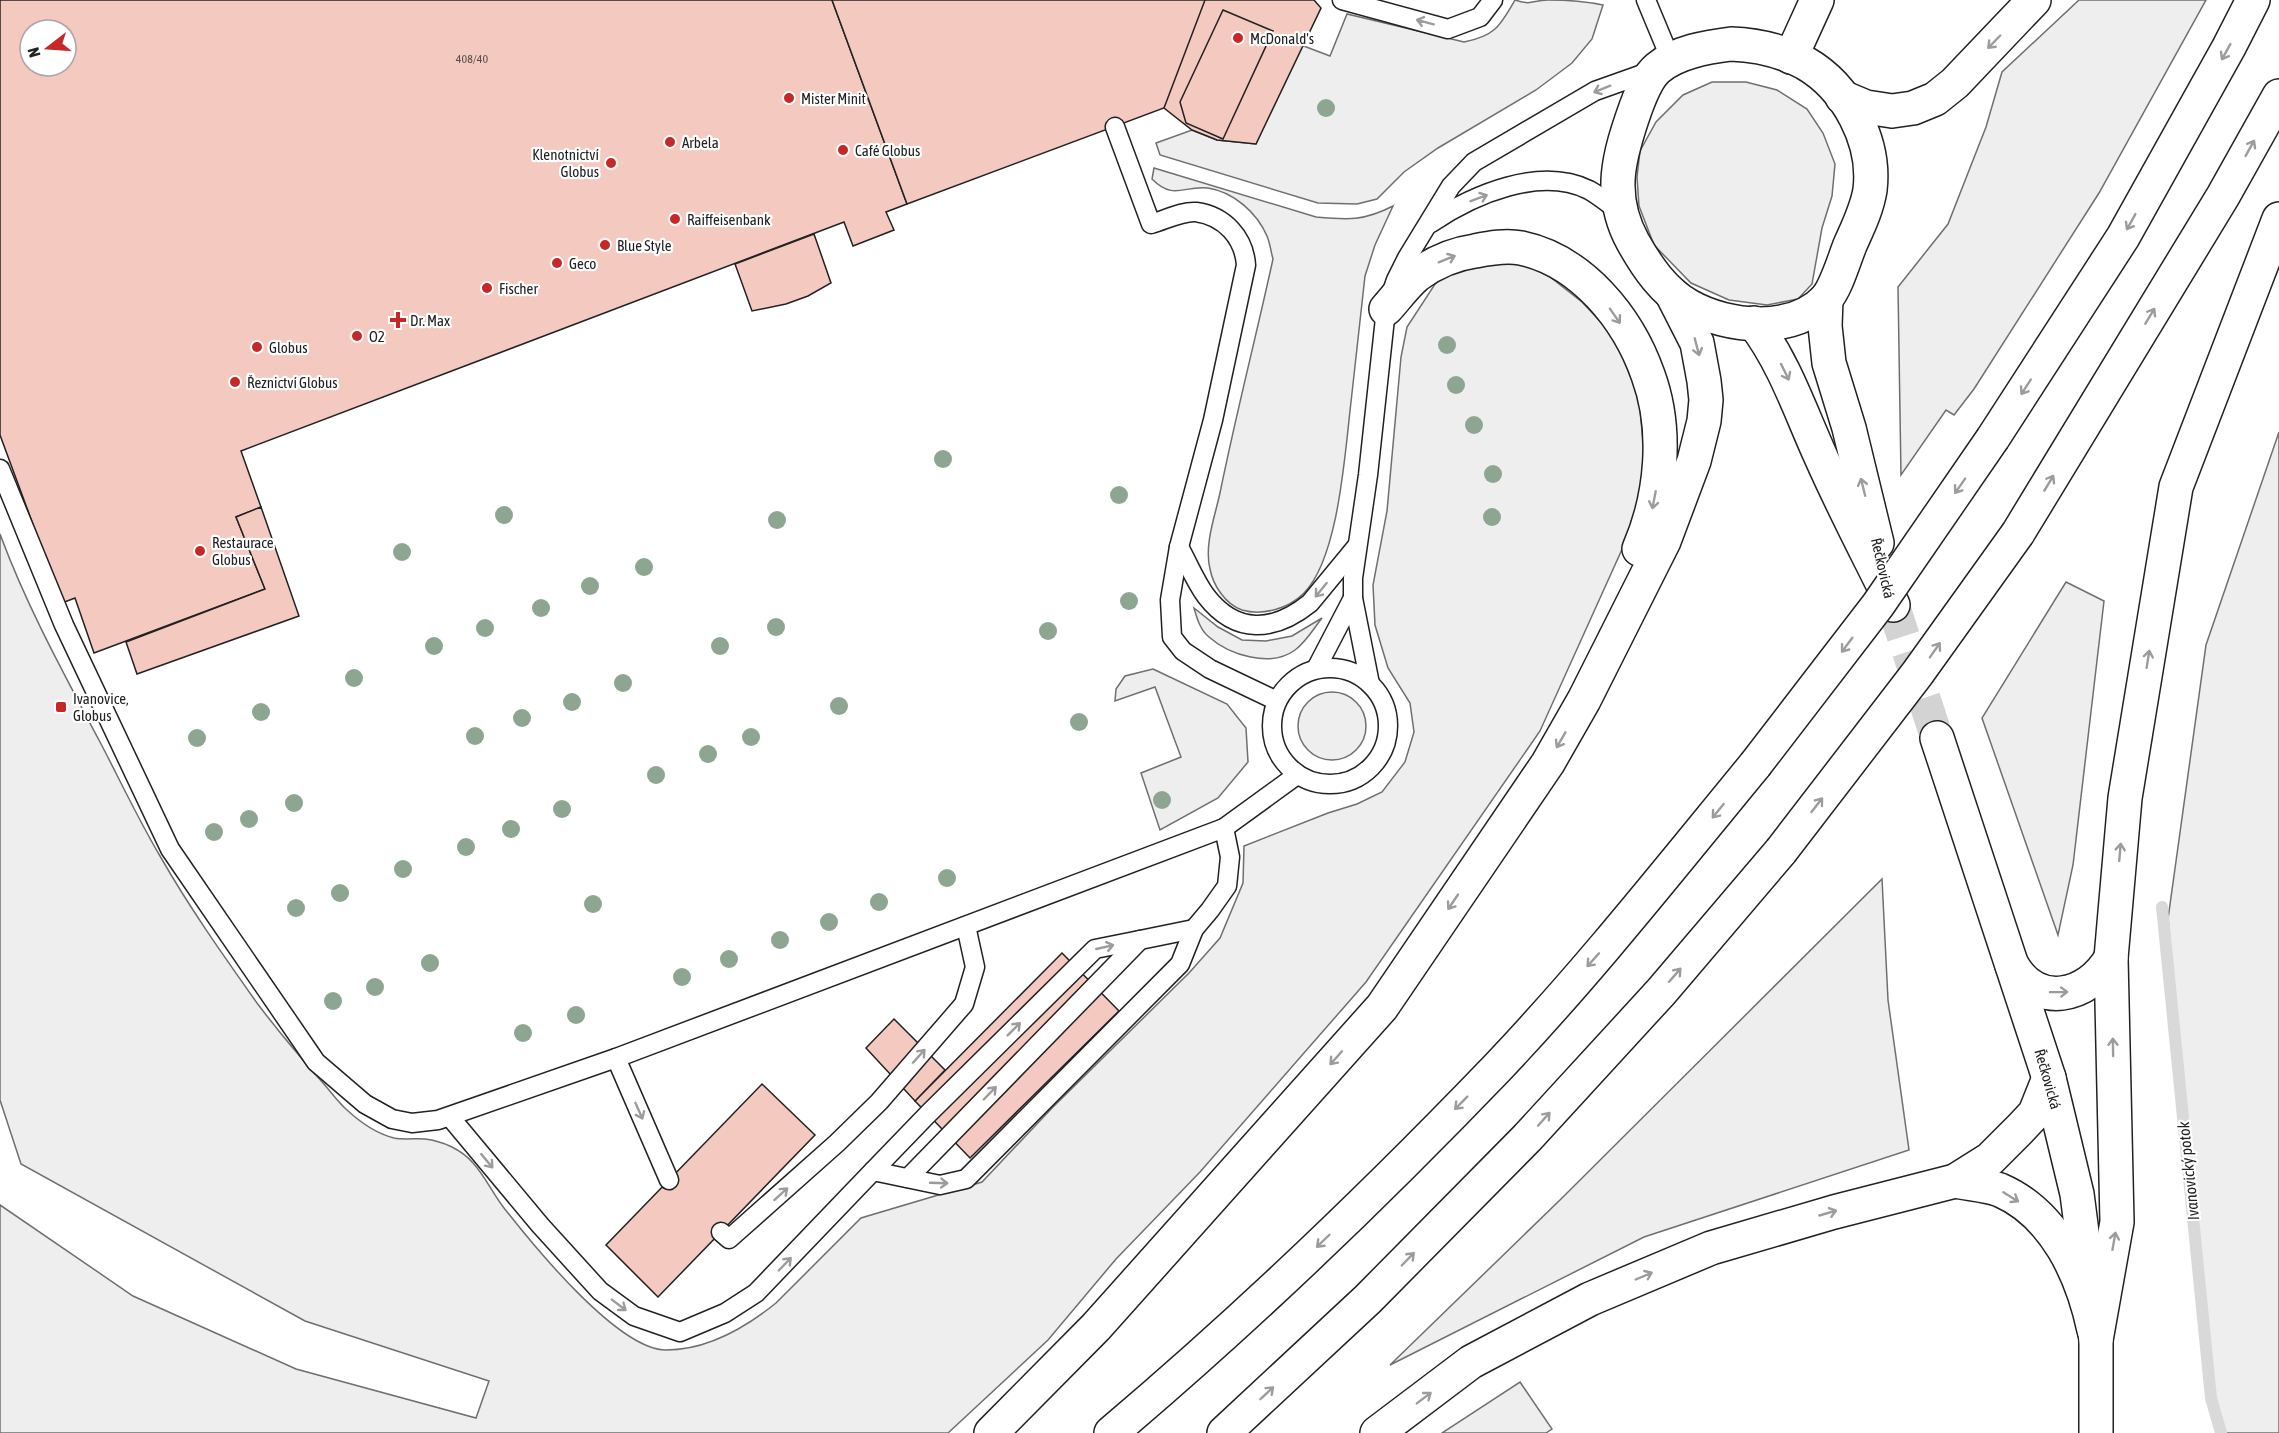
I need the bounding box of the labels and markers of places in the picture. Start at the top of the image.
place label: McDonald's [1250,30,1314,47]
marker: McDonald's [1231,31,1245,45]
place label: Mister Minit [801,90,866,107]
marker: Mister Minit [782,91,796,105]
place label: Arbela [682,134,719,151]
marker: Arbela [663,135,677,149]
place label: Café Globus [855,142,920,159]
marker: Café Globus [836,143,850,157]
place label: Klenotnictví Globus [532,146,600,180]
marker: Klenotnictví Globus [604,156,618,170]
place label: Raiffeisenbank [687,211,771,228]
marker: Raiffeisenbank [668,212,682,226]
place label: Blue Style [617,237,672,254]
marker: Blue Style [598,238,612,252]
place label: Geco [569,255,596,272]
marker: Geco [550,256,564,270]
place label: Fischer [499,280,538,297]
marker: Fischer [480,281,494,295]
place label: Dr. Max [410,312,450,329]
marker: Dr. Max [391,313,405,327]
place label: O2 [369,328,385,345]
marker: O2 [350,329,364,343]
place label: Globus [269,339,307,356]
marker: Globus [250,340,264,354]
place label: Řeznictví Globus [247,374,337,391]
marker: Řeznictví Globus [228,375,242,389]
place label: Restaurace Globus [212,534,274,568]
marker: Restaurace Globus [193,544,207,558]
place label: Ivanovice, Globus [73,690,129,724]
marker: Ivanovice, Globus [54,700,68,714]

